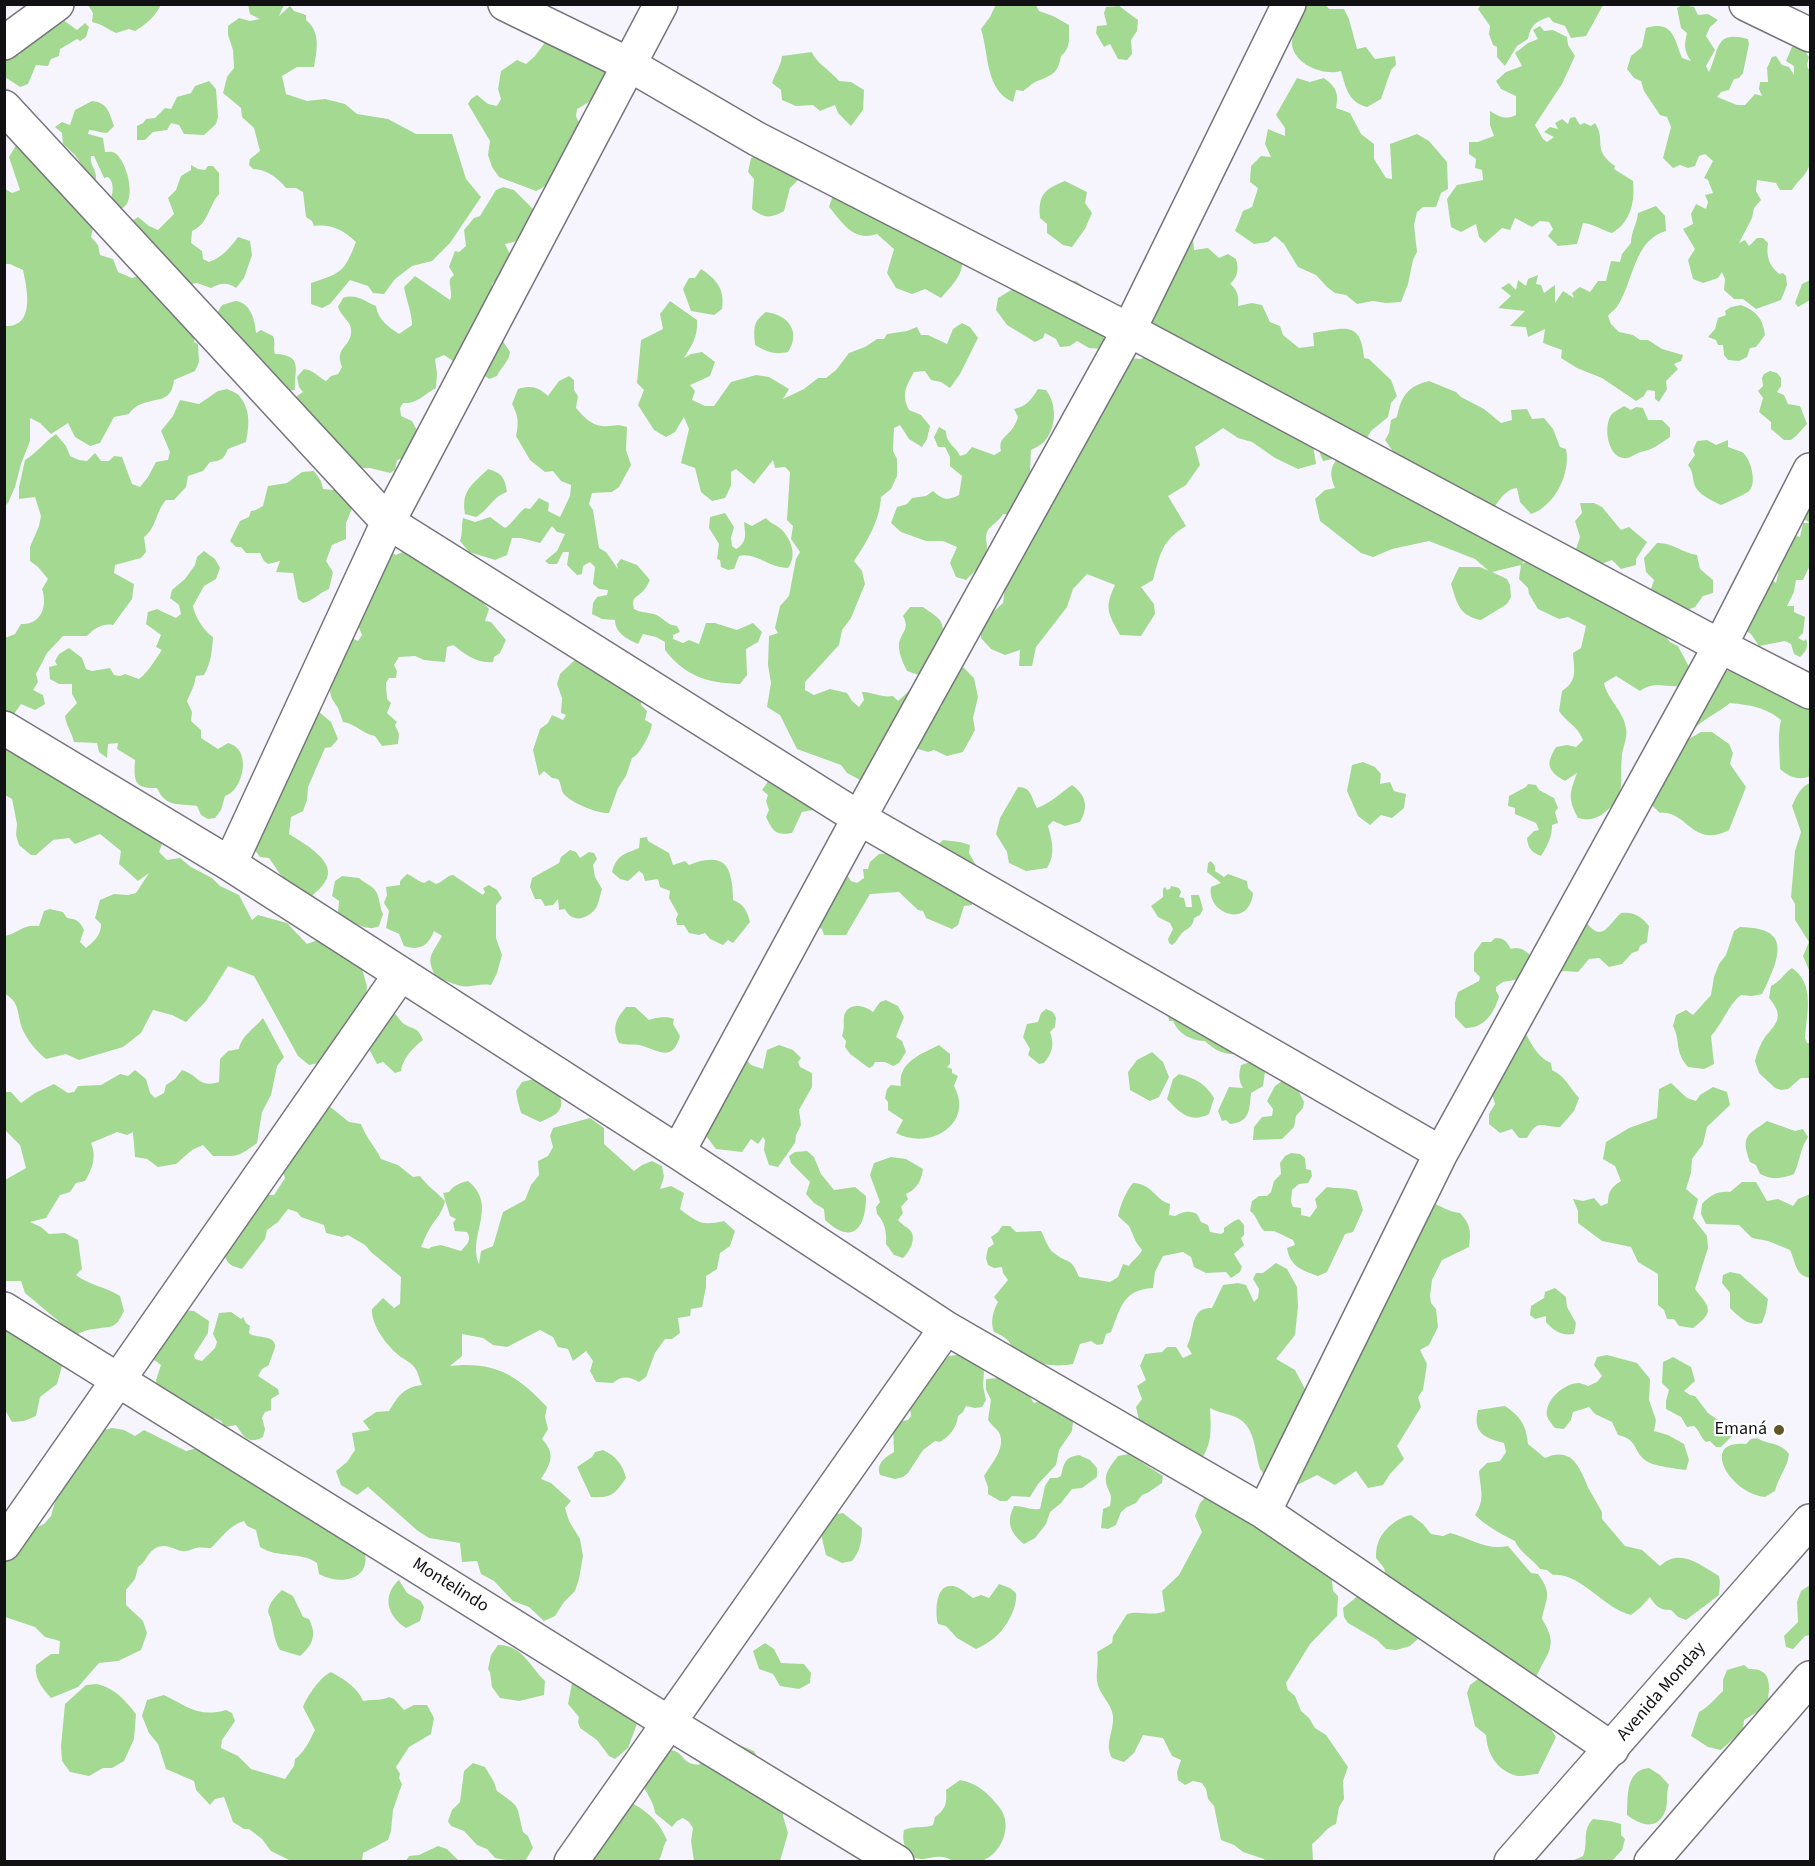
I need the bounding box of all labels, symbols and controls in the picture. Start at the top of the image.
place label: Emaná [1715,1419,1767,1441]
marker: Emaná [1772,1423,1786,1437]
street label: Montelindo [408,1554,492,1618]
street label: Avenida Monday [1613,1638,1711,1746]

